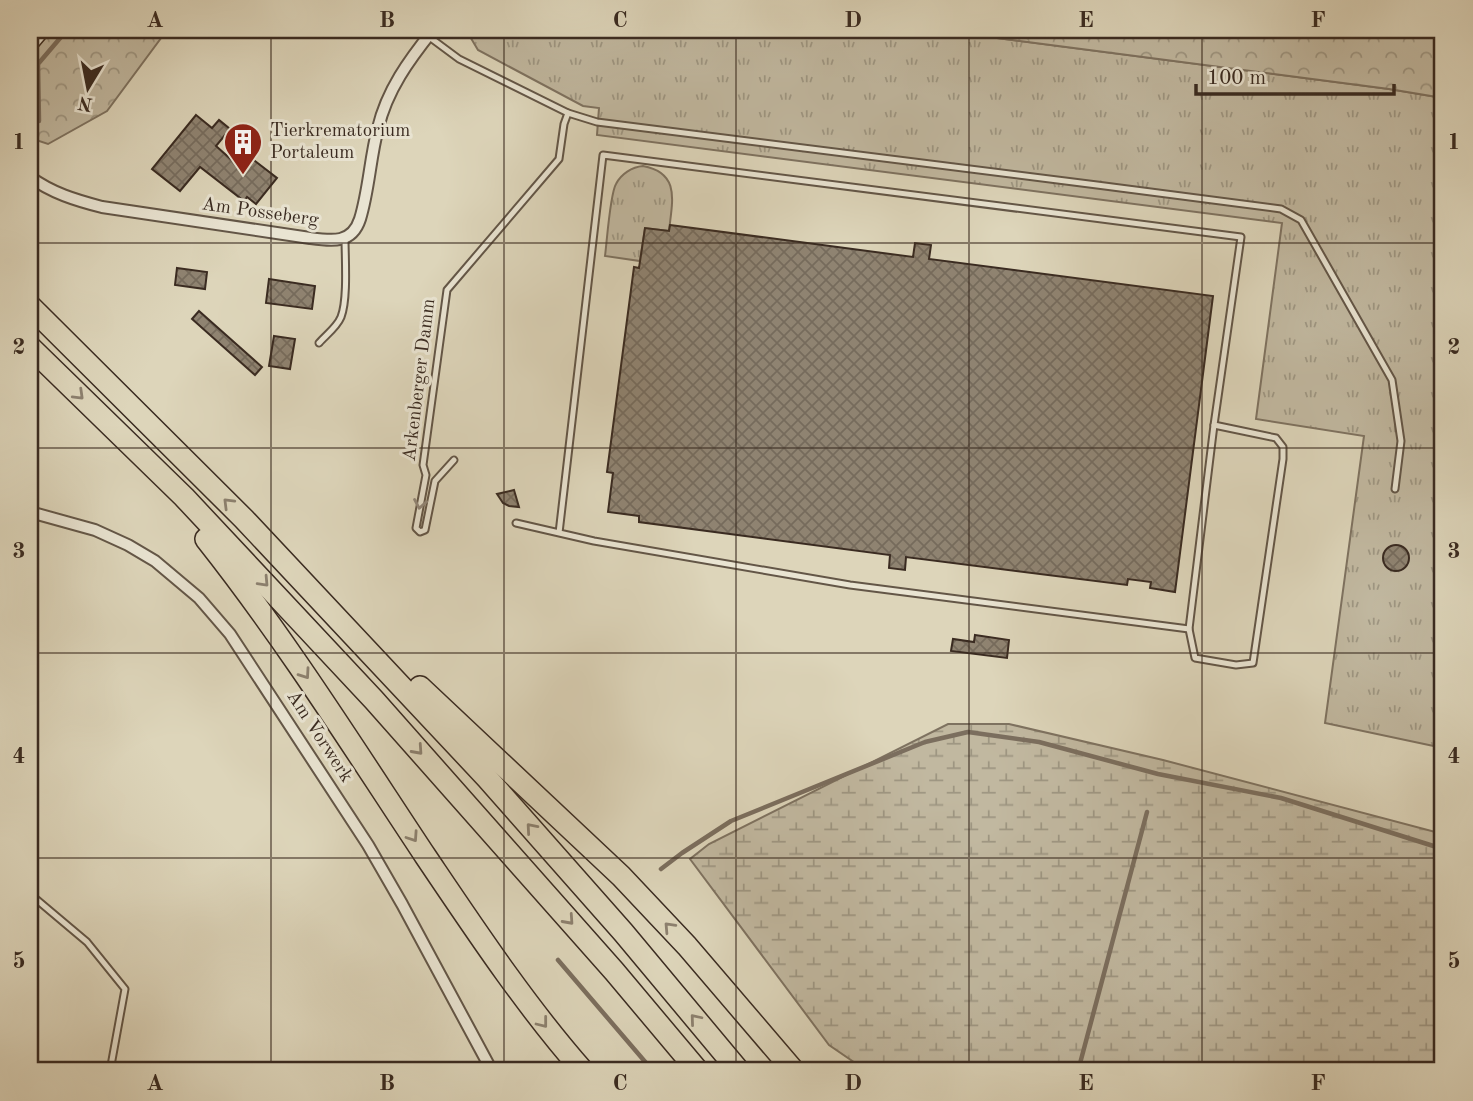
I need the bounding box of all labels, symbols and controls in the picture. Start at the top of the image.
text: A [146,9,164,32]
text: B [379,9,395,32]
text: C [612,9,628,32]
text: D [844,9,862,32]
text: E [1078,9,1094,32]
text: F [1310,9,1326,32]
north arrow [52,52,122,122]
scale bar [1196,52,1394,96]
text: 100 m [1207,68,1266,89]
text: N [76,92,94,113]
building icon: Tierkrematorium Portaleum [222,121,264,176]
place label: Tierkrematorium Portaleum [270,122,410,163]
text: 1 [12,131,26,154]
text: 1 [1447,131,1461,154]
street label: Am Posseberg [200,195,320,231]
street label: Arkenberger Damm [401,297,439,463]
text: 2 [12,336,26,359]
text: 2 [1447,336,1461,359]
one-way arrow [71,386,84,399]
one-way arrow [224,498,237,511]
one-way arrow [413,498,428,510]
text: 3 [12,540,26,563]
text: 3 [1447,540,1461,563]
one-way arrow [255,574,268,587]
one-way arrow [297,666,309,679]
street label: Am Vorwerk [282,688,356,786]
one-way arrow [410,741,422,754]
text: 4 [12,745,26,768]
text: 4 [1447,745,1461,768]
one-way arrow [527,823,539,836]
one-way arrow [405,829,417,842]
one-way arrow [561,911,573,924]
one-way arrow [665,922,678,935]
text: 5 [12,950,26,973]
text: 5 [1447,950,1461,973]
one-way arrow [691,1014,703,1027]
one-way arrow [535,1015,548,1028]
text: A [146,1072,164,1095]
text: B [379,1072,395,1095]
text: C [612,1072,628,1095]
text: D [844,1072,862,1095]
text: E [1078,1072,1094,1095]
text: F [1310,1072,1326,1095]

